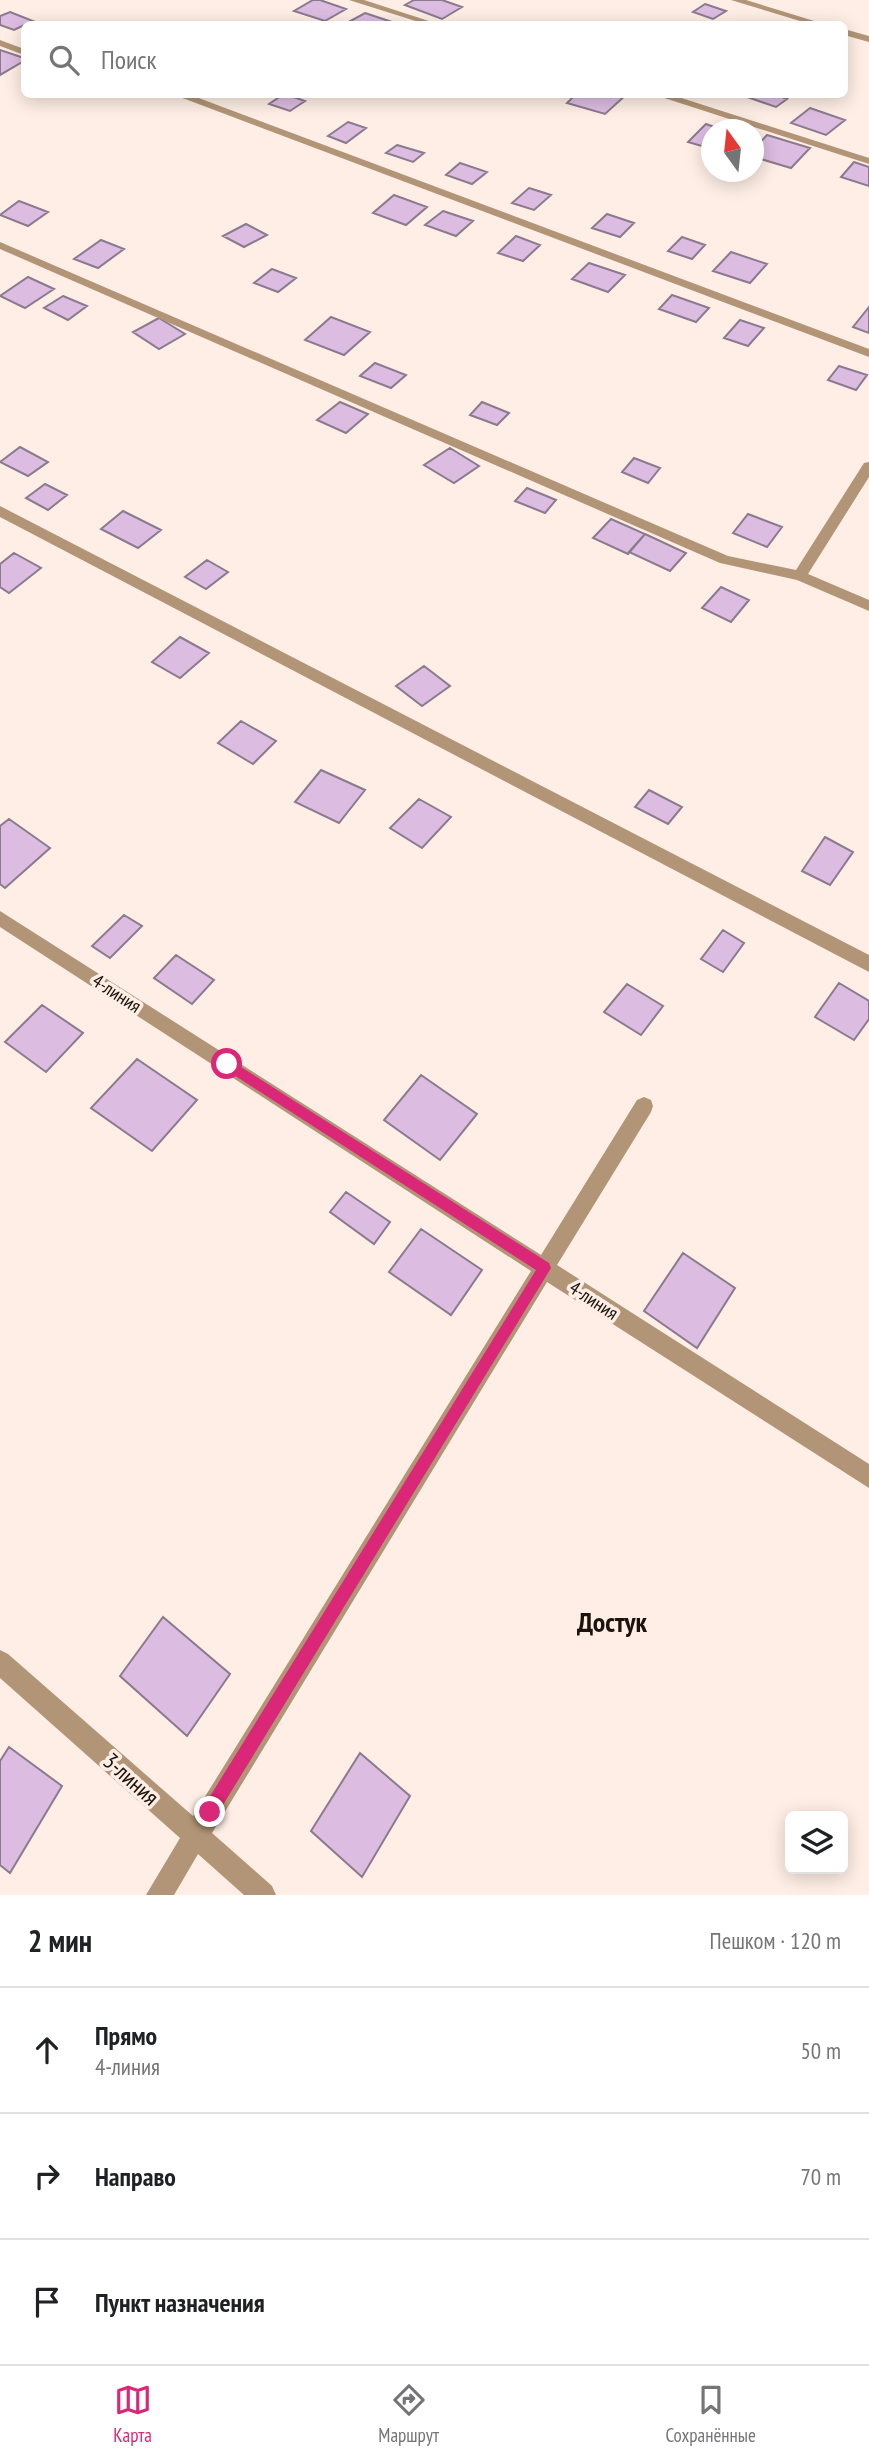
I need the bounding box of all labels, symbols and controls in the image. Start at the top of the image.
search box [21,21,848,98]
icon: search [45,41,83,79]
text: Поиск [101,43,157,76]
north arrow [701,119,764,182]
street label: 4-линия [88,968,146,1018]
route start [211,1048,242,1079]
street label: 4-линия [565,1275,623,1325]
district label: Достук [577,1603,648,1640]
street label: 3-линия [98,1746,165,1811]
route end [194,1796,225,1827]
map controls [785,1811,848,1874]
button: layers [785,1811,848,1874]
text: 2 мин [28,1921,92,1960]
text: Пешком · 120 m [710,1926,841,1955]
text: Прямо [95,2019,157,2052]
icon: ahead [28,2031,66,2069]
text: 50 m [800,2036,841,2065]
text: 4-линия [95,2052,160,2081]
icon: right [28,2157,66,2195]
text: Направо [95,2160,176,2193]
text: 70 m [800,2162,841,2191]
icon: arrive [28,2283,66,2321]
text: Пункт назначения [95,2286,265,2319]
tab: Карта [113,2381,152,2447]
tab: Маршрут [378,2381,439,2447]
tab: Сохранённые [665,2381,756,2447]

